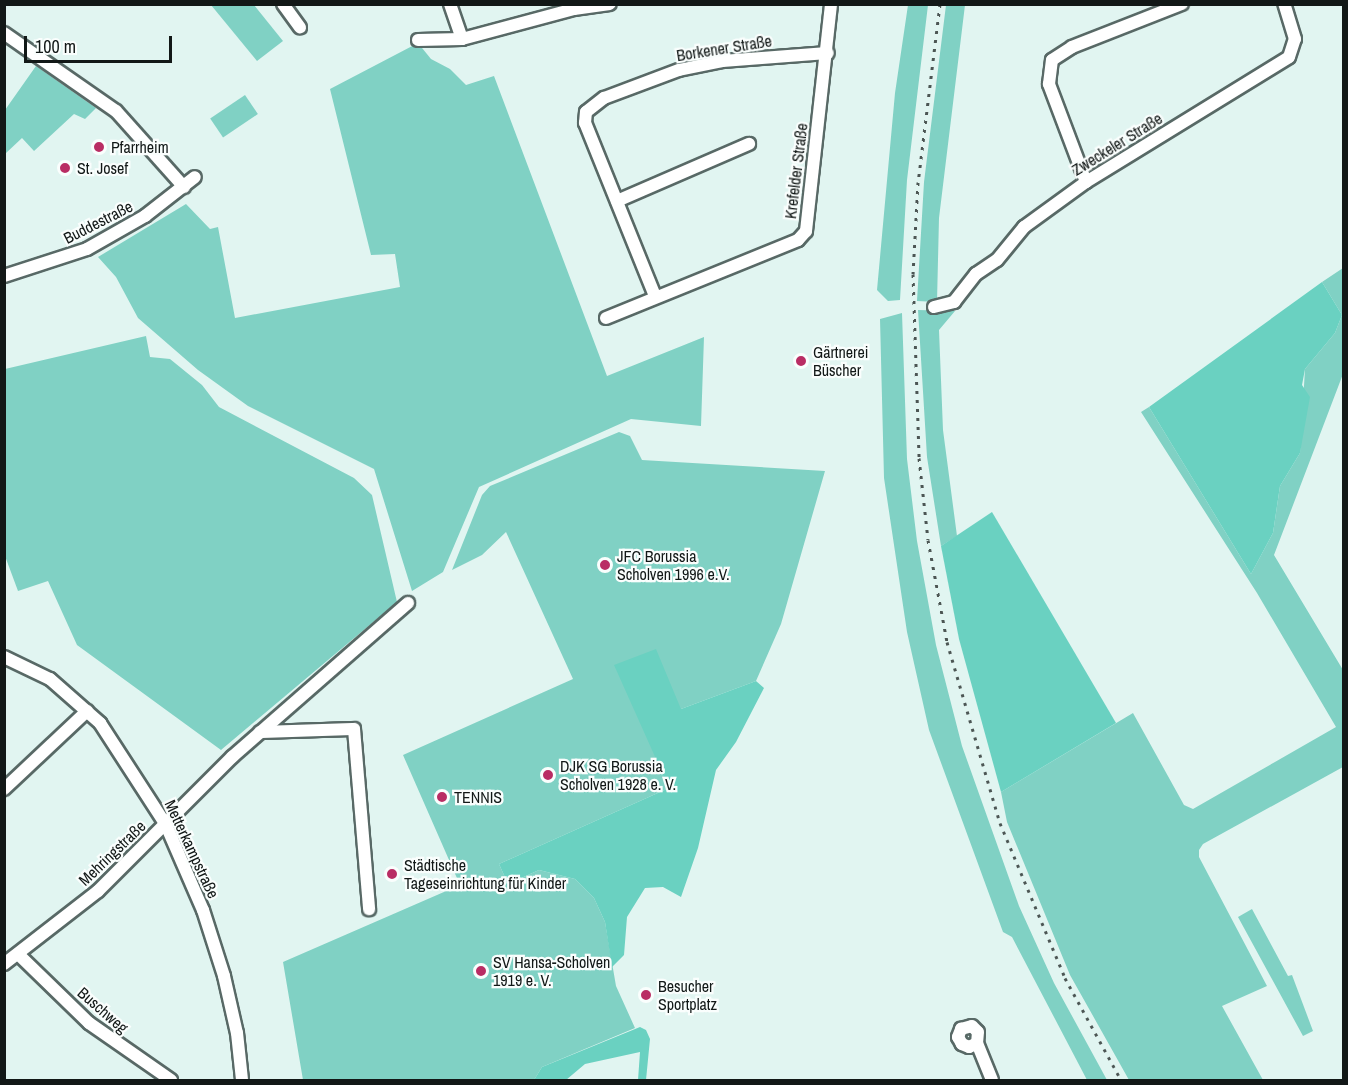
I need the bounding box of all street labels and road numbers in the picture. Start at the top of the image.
street label: Borkener Straße [675,31,773,65]
street label: Zweckeler Straße [1068,109,1166,179]
street label: Krefelder Straße [781,122,811,220]
street label: Buddestraße [60,196,136,248]
street label: Metterkampstraße [161,797,223,901]
street label: Mehringstraße [75,816,149,890]
street label: Buschweg [74,983,132,1037]

